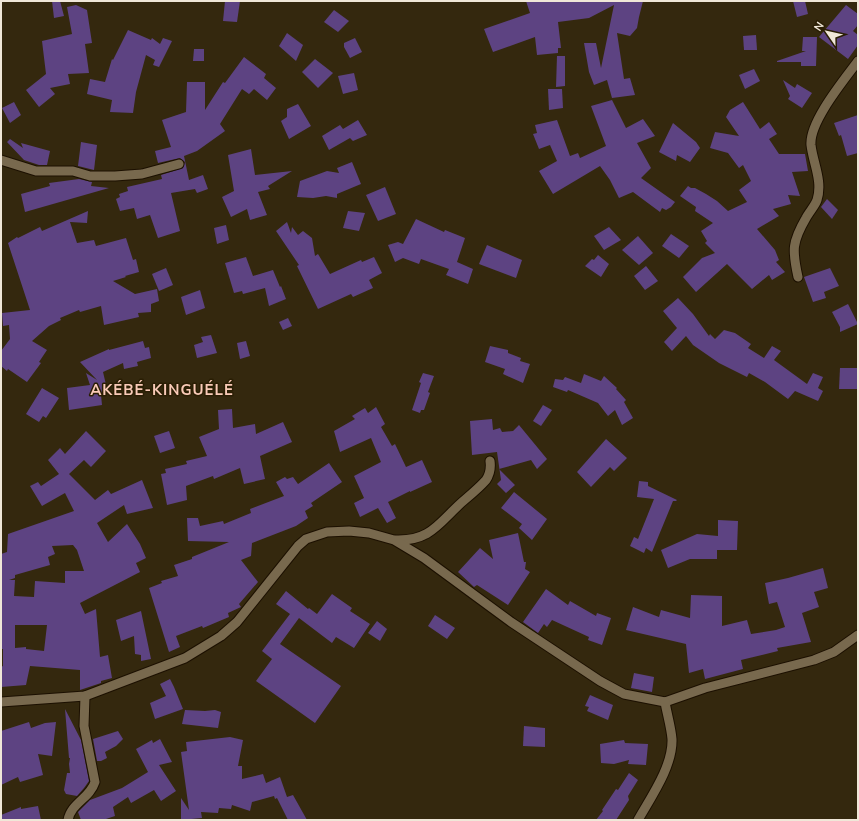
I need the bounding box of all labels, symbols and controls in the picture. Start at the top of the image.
north arrow [807,12,847,52]
text: N [811,19,828,34]
district label: AKÉBÉ-KINGUÉLÉ [90,380,234,400]

